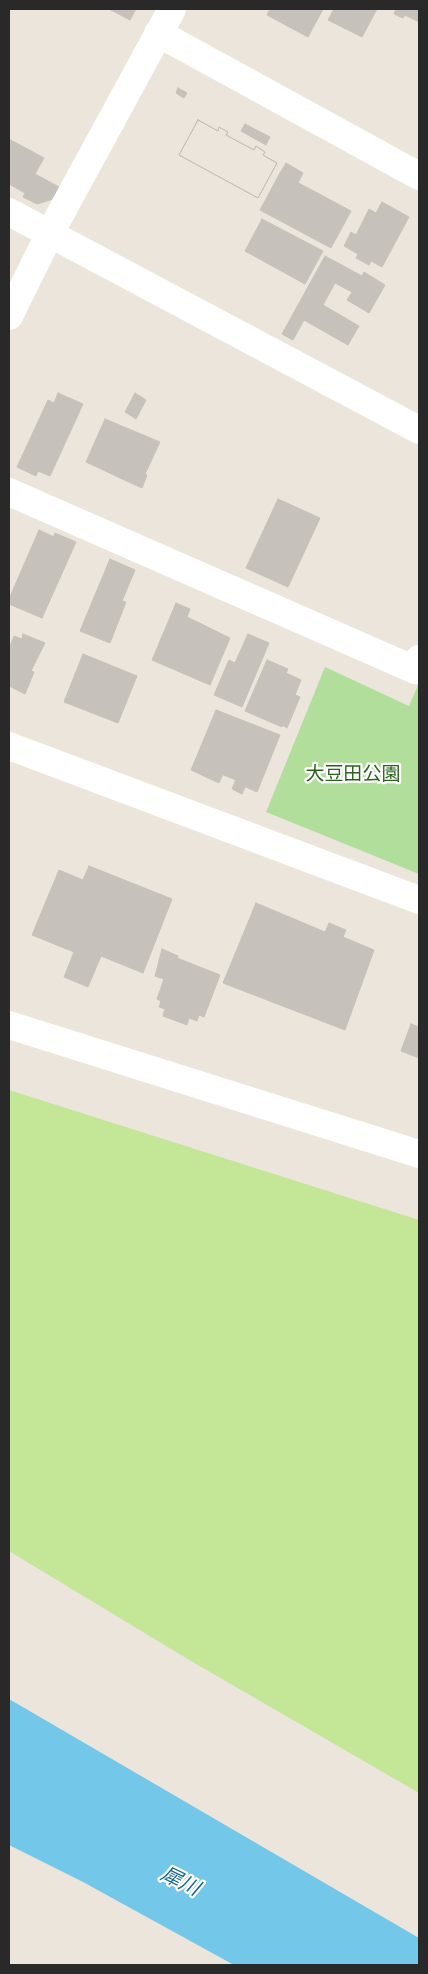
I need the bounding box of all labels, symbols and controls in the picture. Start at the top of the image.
park label: 大豆田公園 [306,764,400,786]
water label: 犀川 [157,1862,203,1902]

